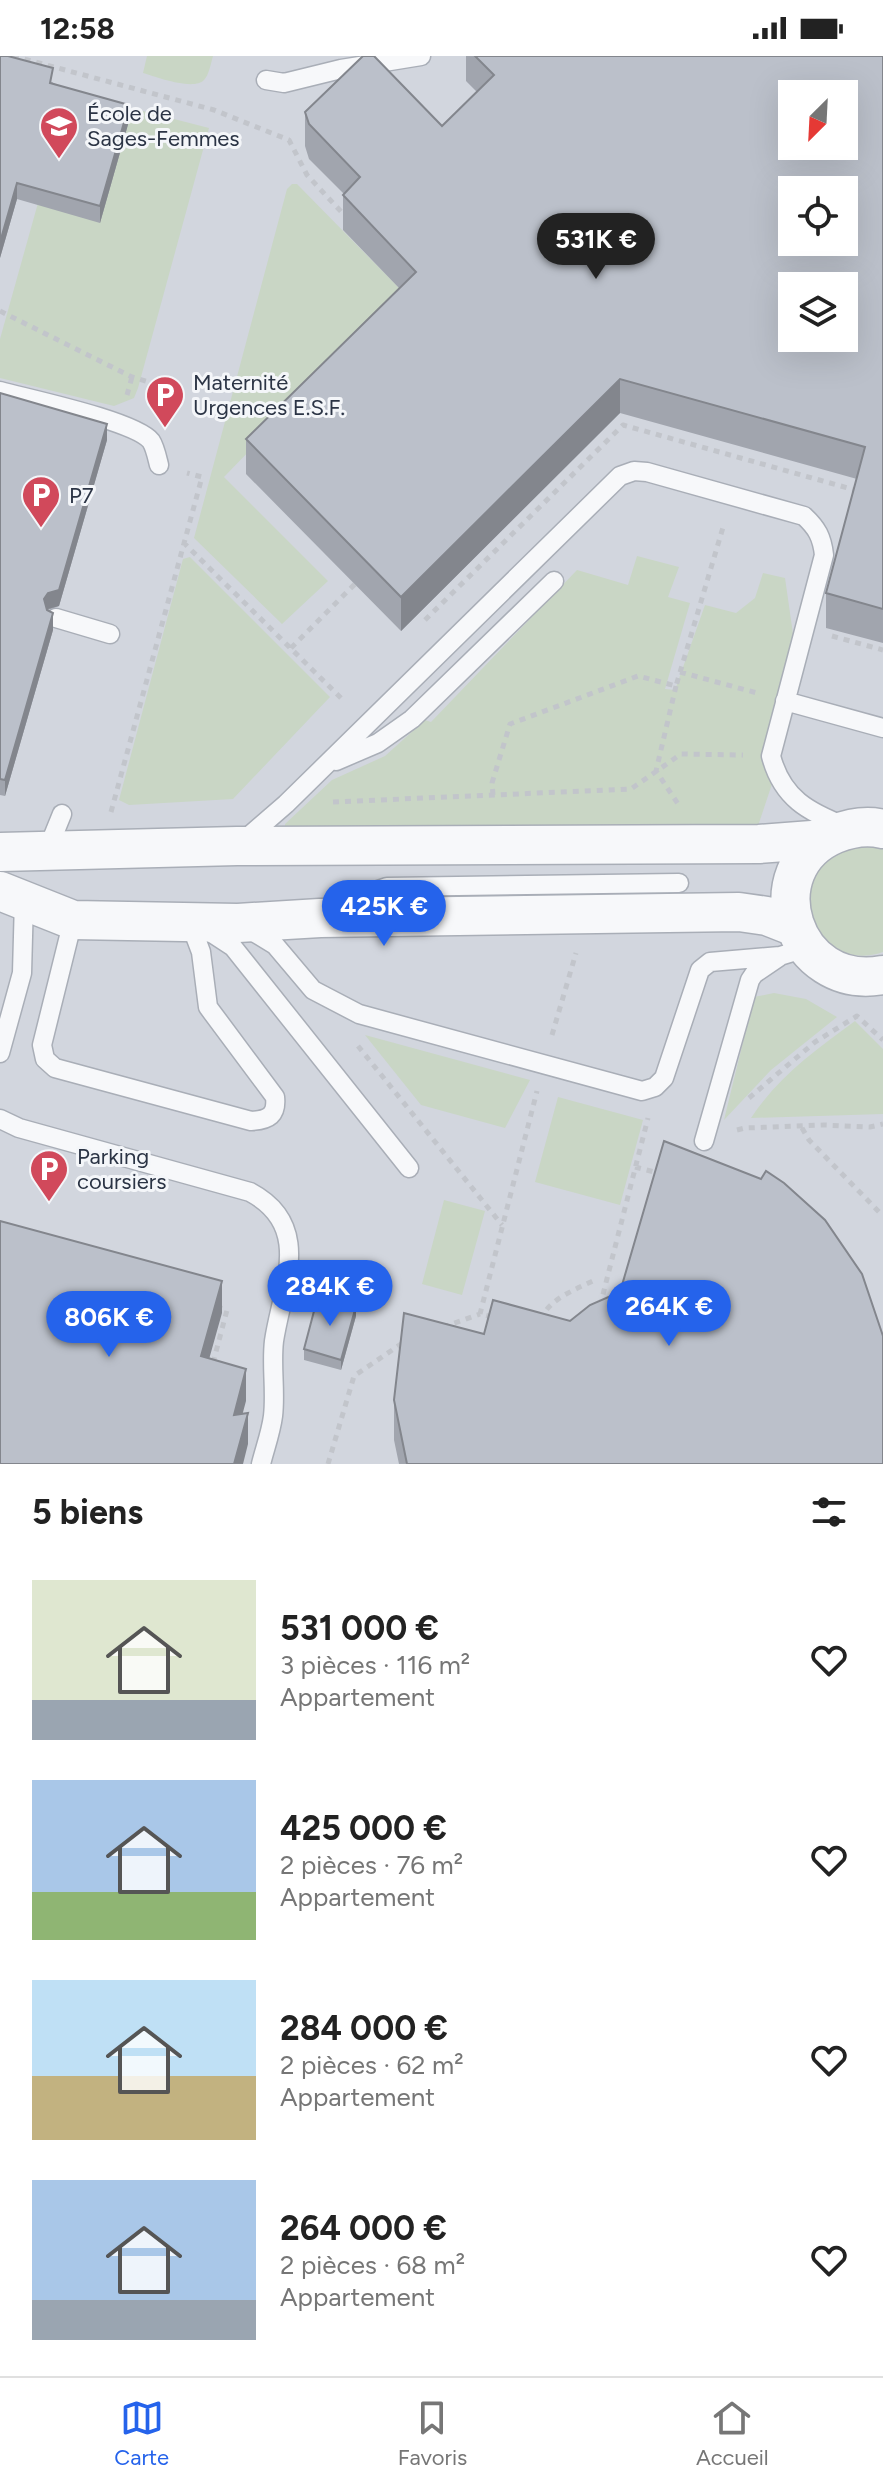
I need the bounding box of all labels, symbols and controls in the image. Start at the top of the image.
text: 12:58 [40,10,115,47]
north arrow [778,80,858,160]
map controls [778,80,858,352]
place label: École de Sages-Femmes [87,100,240,152]
school or university icon: École de Sages-Femmes [38,105,80,160]
button: locate [778,176,858,256]
pin: 531K € [531,213,661,281]
text: 531K € [555,223,637,255]
button: layers [778,272,858,352]
place label: Maternité Urgences E.S.F. [193,369,345,421]
parking icon: Maternité Urgences E.S.F. [144,374,186,429]
parking icon: P7 [20,474,62,529]
place label: P7 [69,482,94,509]
pin: 425K € [319,880,449,948]
text: 425K € [340,890,428,922]
place label: Parking coursiers [77,1143,166,1195]
parking icon: Parking coursiers [28,1148,70,1203]
pin: 284K € [265,1260,395,1328]
text: 284K € [286,1270,375,1302]
pin: 264K € [604,1280,734,1348]
text: 264K € [625,1290,713,1322]
pin: 806K € [44,1291,174,1359]
text: 806K € [64,1301,154,1333]
icon: filters [807,1490,851,1534]
text: 5 biens [32,1492,143,1533]
text: 531 000 € [280,1608,439,1649]
icon: home [96,1612,192,1708]
icon: heart [807,1638,851,1682]
text: 3 pièces · 116 m² [280,1649,470,1681]
text: Appartement [280,1681,435,1713]
text: 425 000 € [280,1808,447,1849]
icon: home [96,1812,192,1908]
icon: heart [807,1838,851,1882]
text: 2 pièces · 76 m² [280,1849,463,1881]
text: Appartement [280,1881,435,1913]
text: 284 000 € [280,2008,448,2049]
icon: home [96,2012,192,2108]
icon: heart [807,2038,851,2082]
text: 2 pièces · 62 m² [280,2049,464,2081]
text: Appartement [280,2081,435,2113]
text: 264 000 € [280,2208,447,2249]
icon: home [96,2212,192,2308]
icon: heart [807,2238,851,2282]
text: 2 pièces · 68 m² [280,2249,465,2281]
text: Appartement [280,2281,435,2313]
tab: Carte [114,2396,169,2471]
tab: Favoris [398,2396,467,2471]
tab: Accueil [696,2396,769,2471]

